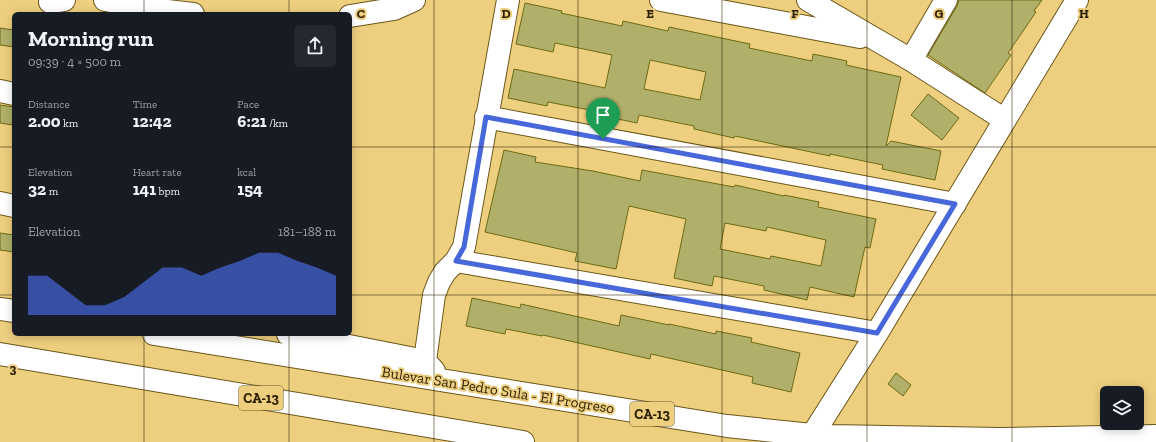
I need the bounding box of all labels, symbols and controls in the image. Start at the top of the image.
text: C [357,6,365,21]
text: D [501,6,511,21]
text: E [646,6,654,21]
text: F [791,6,799,21]
text: G [935,6,944,21]
text: H [1079,6,1089,21]
text: Morning run [28,25,154,52]
button: share [294,25,336,67]
text: 09:39 · 4 × 500 m [28,54,121,69]
text: Distance [28,98,70,111]
text: Time [133,98,157,111]
text: Pace [237,98,259,111]
pin [586,98,620,139]
icon: arrive [592,104,614,126]
text: 2.00 [28,111,61,131]
text: 12:42 [133,111,172,131]
text: 6:21 [237,111,267,131]
text: km [61,117,78,130]
text: /km [267,117,288,130]
text: Elevation [28,166,72,179]
text: Heart rate [133,166,182,179]
text: kcal [237,166,256,179]
text: 32 [28,179,46,199]
text: 141 [133,179,156,199]
text: 154 [237,179,263,199]
text: m [46,185,58,198]
text: bpm [156,185,180,198]
text: Elevation [28,224,80,239]
text: 181–188 m [278,224,336,239]
text: 3 [10,361,17,376]
street label: Bulevar San Pedro Sula - El Progreso [380,363,616,417]
road number: CA-13 [239,386,283,410]
map controls [1100,386,1144,430]
button: layers [1100,386,1144,430]
road number: CA-13 [630,402,674,426]

